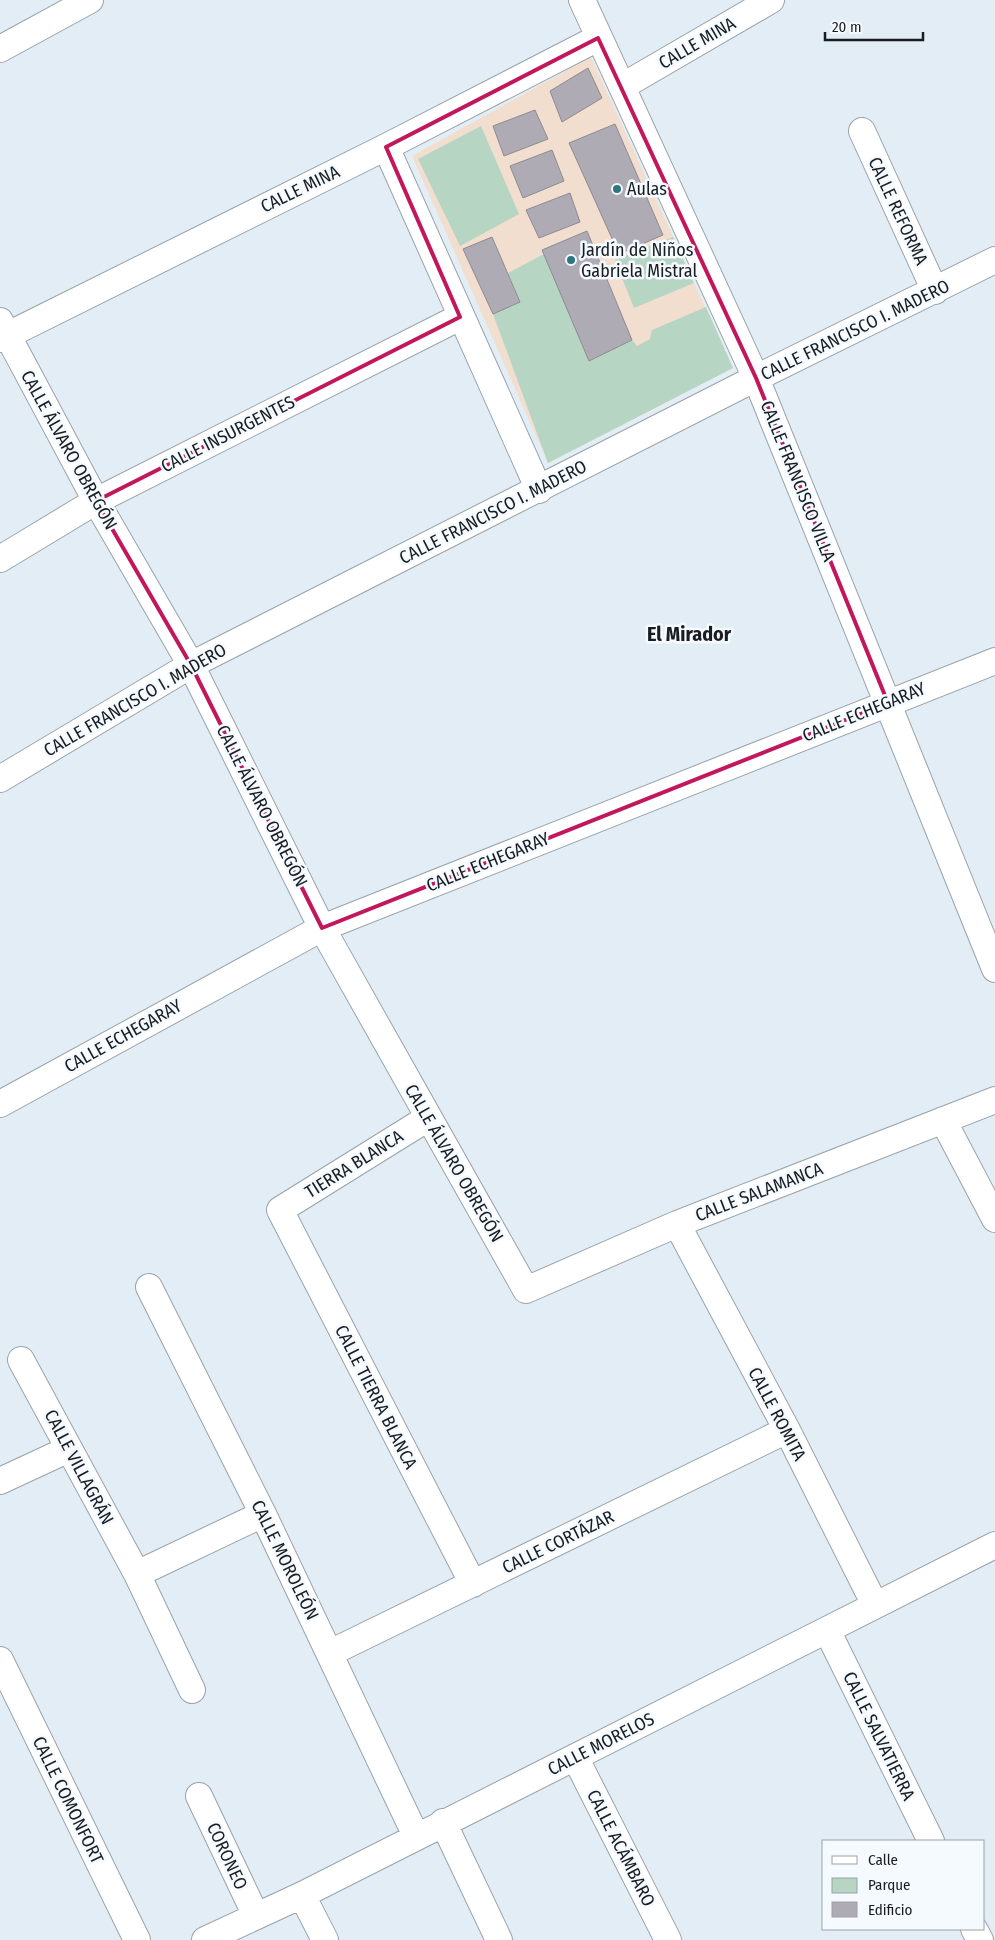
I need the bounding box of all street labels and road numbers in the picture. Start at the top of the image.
street label: CALLE MINA [655,12,740,74]
street label: CALLE REFORMA [863,154,933,269]
street label: CALLE MINA [257,160,344,218]
street label: CALLE FRANCISCO I. MADERO [757,275,953,385]
street label: CALLE ÁLVARO OBREGÓN [16,366,123,533]
street label: CALLE INSURGENTES [157,391,299,477]
street label: CALLE FRANCISCO VILLA [756,397,841,565]
street label: CALLE FRANCISCO I. MADERO [396,455,590,569]
street label: CALLE FRANCISCO I. MADERO [40,639,230,761]
street label: CALLE ECHEGARAY [799,677,929,747]
street label: CALLE ÁLVARO OBREGÓN [212,721,313,891]
street label: CALLE ECHEGARAY [423,827,553,897]
street label: CALLE ECHEGARAY [60,995,186,1077]
street label: CALLE ÁLVARO OBREGÓN [400,1080,509,1246]
street label: TIERRA BLANCA [301,1125,408,1203]
street label: CALLE SALAMANCA [692,1157,826,1226]
street label: CALLE TIERRA BLANCA [330,1321,422,1473]
street label: CALLE ROMITA [743,1364,811,1465]
street label: CALLE VILLAGRÁN [40,1405,119,1528]
street label: CALLE MOROLEÓN [246,1497,324,1623]
street label: CALLE CORTÁZAR [498,1505,618,1579]
street label: CALLE SALVATIERRA [838,1668,920,1804]
street label: CALLE MORELOS [544,1708,658,1780]
street label: CALLE COMONFORT [28,1733,109,1868]
street label: CALLE ACÁMBARO [582,1785,661,1910]
street label: CORONEO [202,1819,252,1893]

